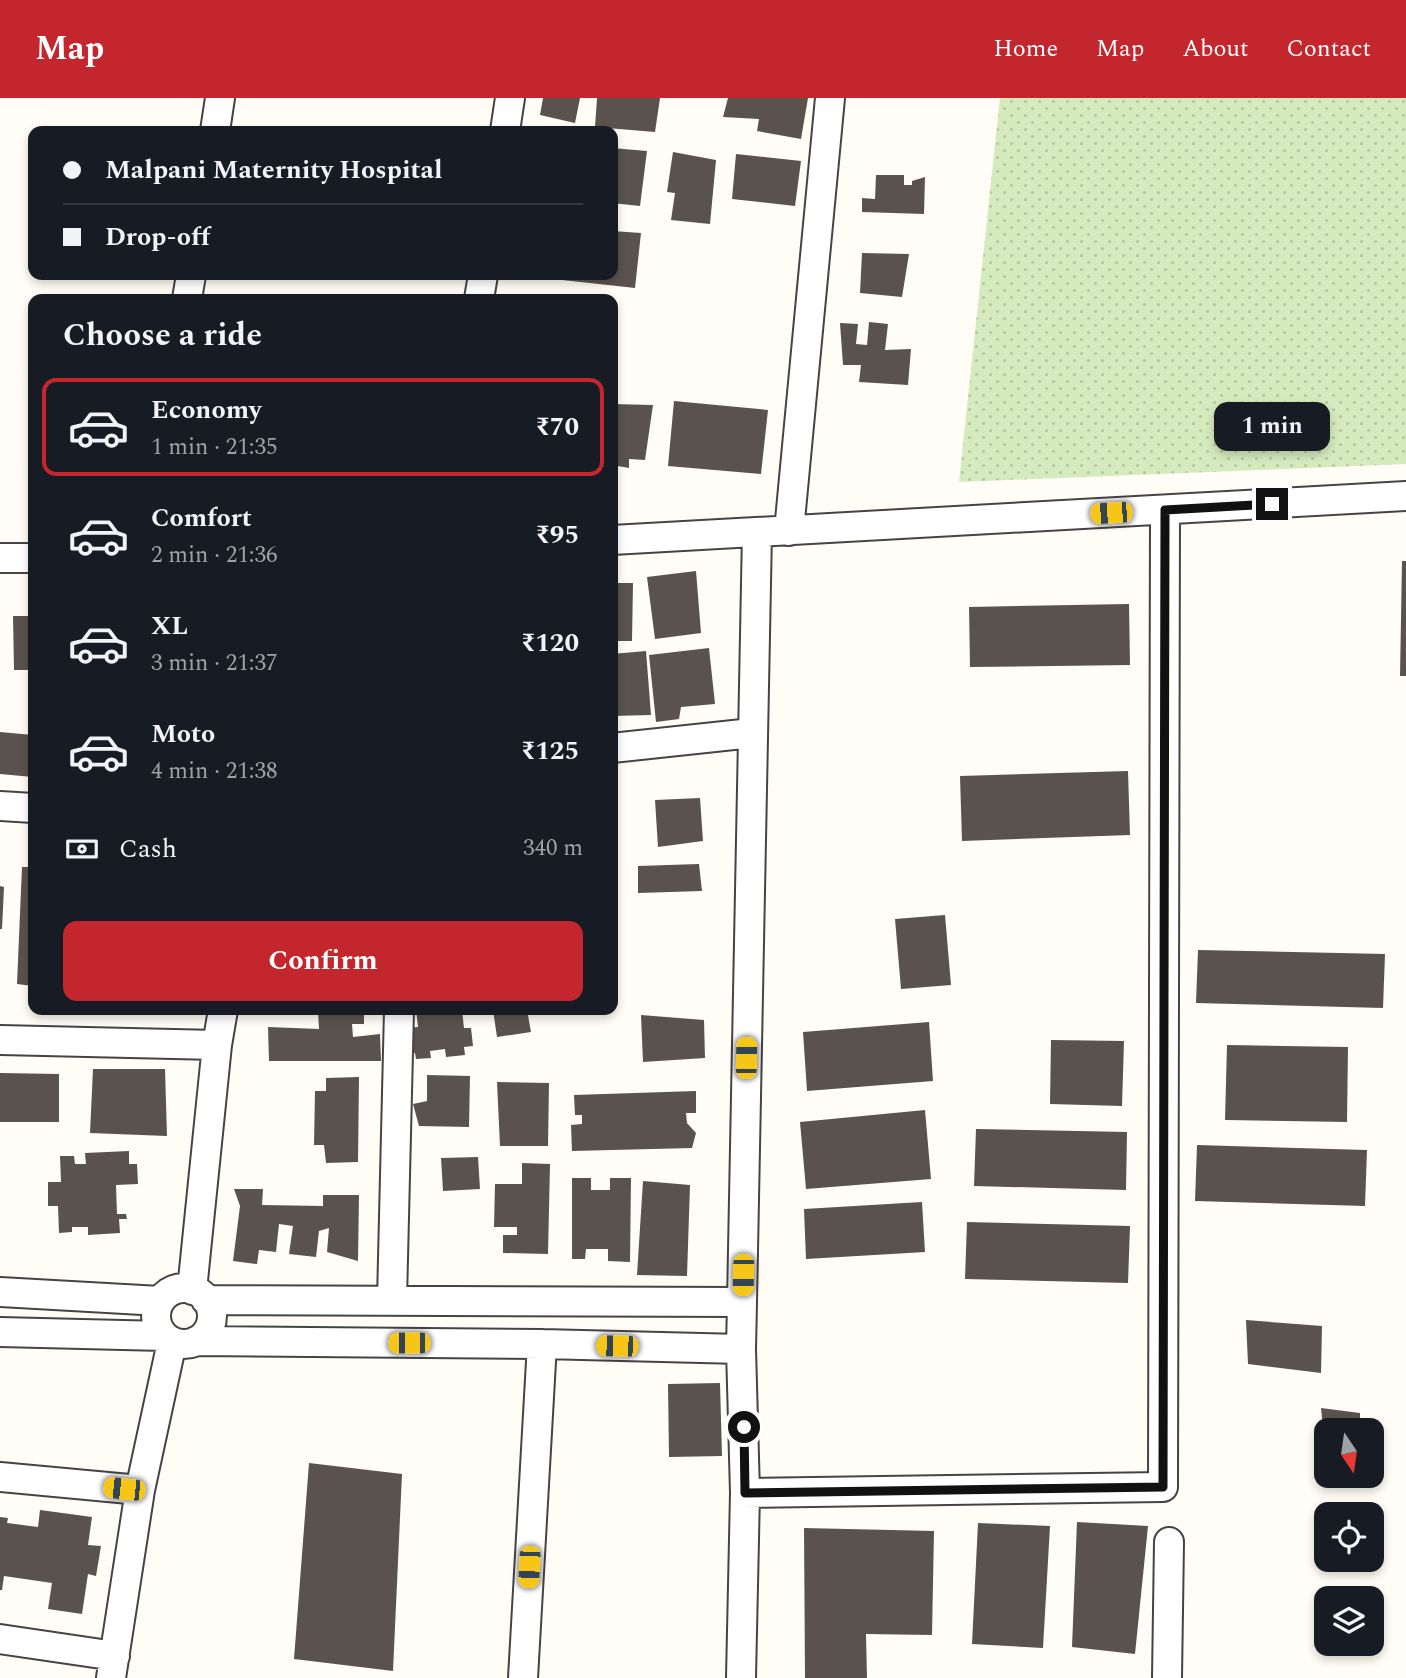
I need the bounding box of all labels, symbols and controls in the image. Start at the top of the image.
text: Map [35,24,104,74]
text: Home [993,31,1058,67]
text: Map [1096,31,1144,67]
text: About [1182,31,1248,67]
text: Contact [1286,31,1371,67]
text: Malpani Maternity Hospital [105,150,442,190]
text: Drop-off [105,217,210,257]
text: Choose a ride [63,311,262,360]
text: Economy [151,390,261,430]
icon: car [67,396,130,459]
callout: 1 min [1214,402,1330,452]
text: ₹70 [535,407,579,447]
text: 1 min [1241,409,1303,444]
text: 1 min · 21:35 [151,430,278,465]
route end [1256,488,1288,520]
text: Comfort [151,498,252,538]
car [1090,501,1133,525]
icon: car [67,504,130,567]
text: ₹95 [535,515,579,555]
text: 2 min · 21:36 [151,538,278,573]
text: XL [151,606,188,646]
icon: car [67,612,130,675]
text: ₹120 [521,623,579,663]
text: 3 min · 21:37 [151,646,278,681]
text: Moto [151,714,215,754]
icon: car [67,720,130,783]
text: ₹125 [521,731,579,771]
text: 4 min · 21:38 [151,754,278,789]
text: Cash [119,829,177,869]
icon: cash [63,830,101,868]
text: 340 m [523,831,583,866]
button: Confirm [63,921,583,1001]
car [736,1037,757,1079]
car [733,1254,754,1296]
car [389,1333,431,1354]
car [596,1335,639,1357]
route start [728,1411,760,1443]
north arrow [1314,1418,1384,1488]
map controls [1314,1418,1384,1656]
car [103,1476,146,1502]
button: locate [1314,1502,1384,1572]
car [518,1545,541,1589]
button: layers [1314,1586,1384,1656]

